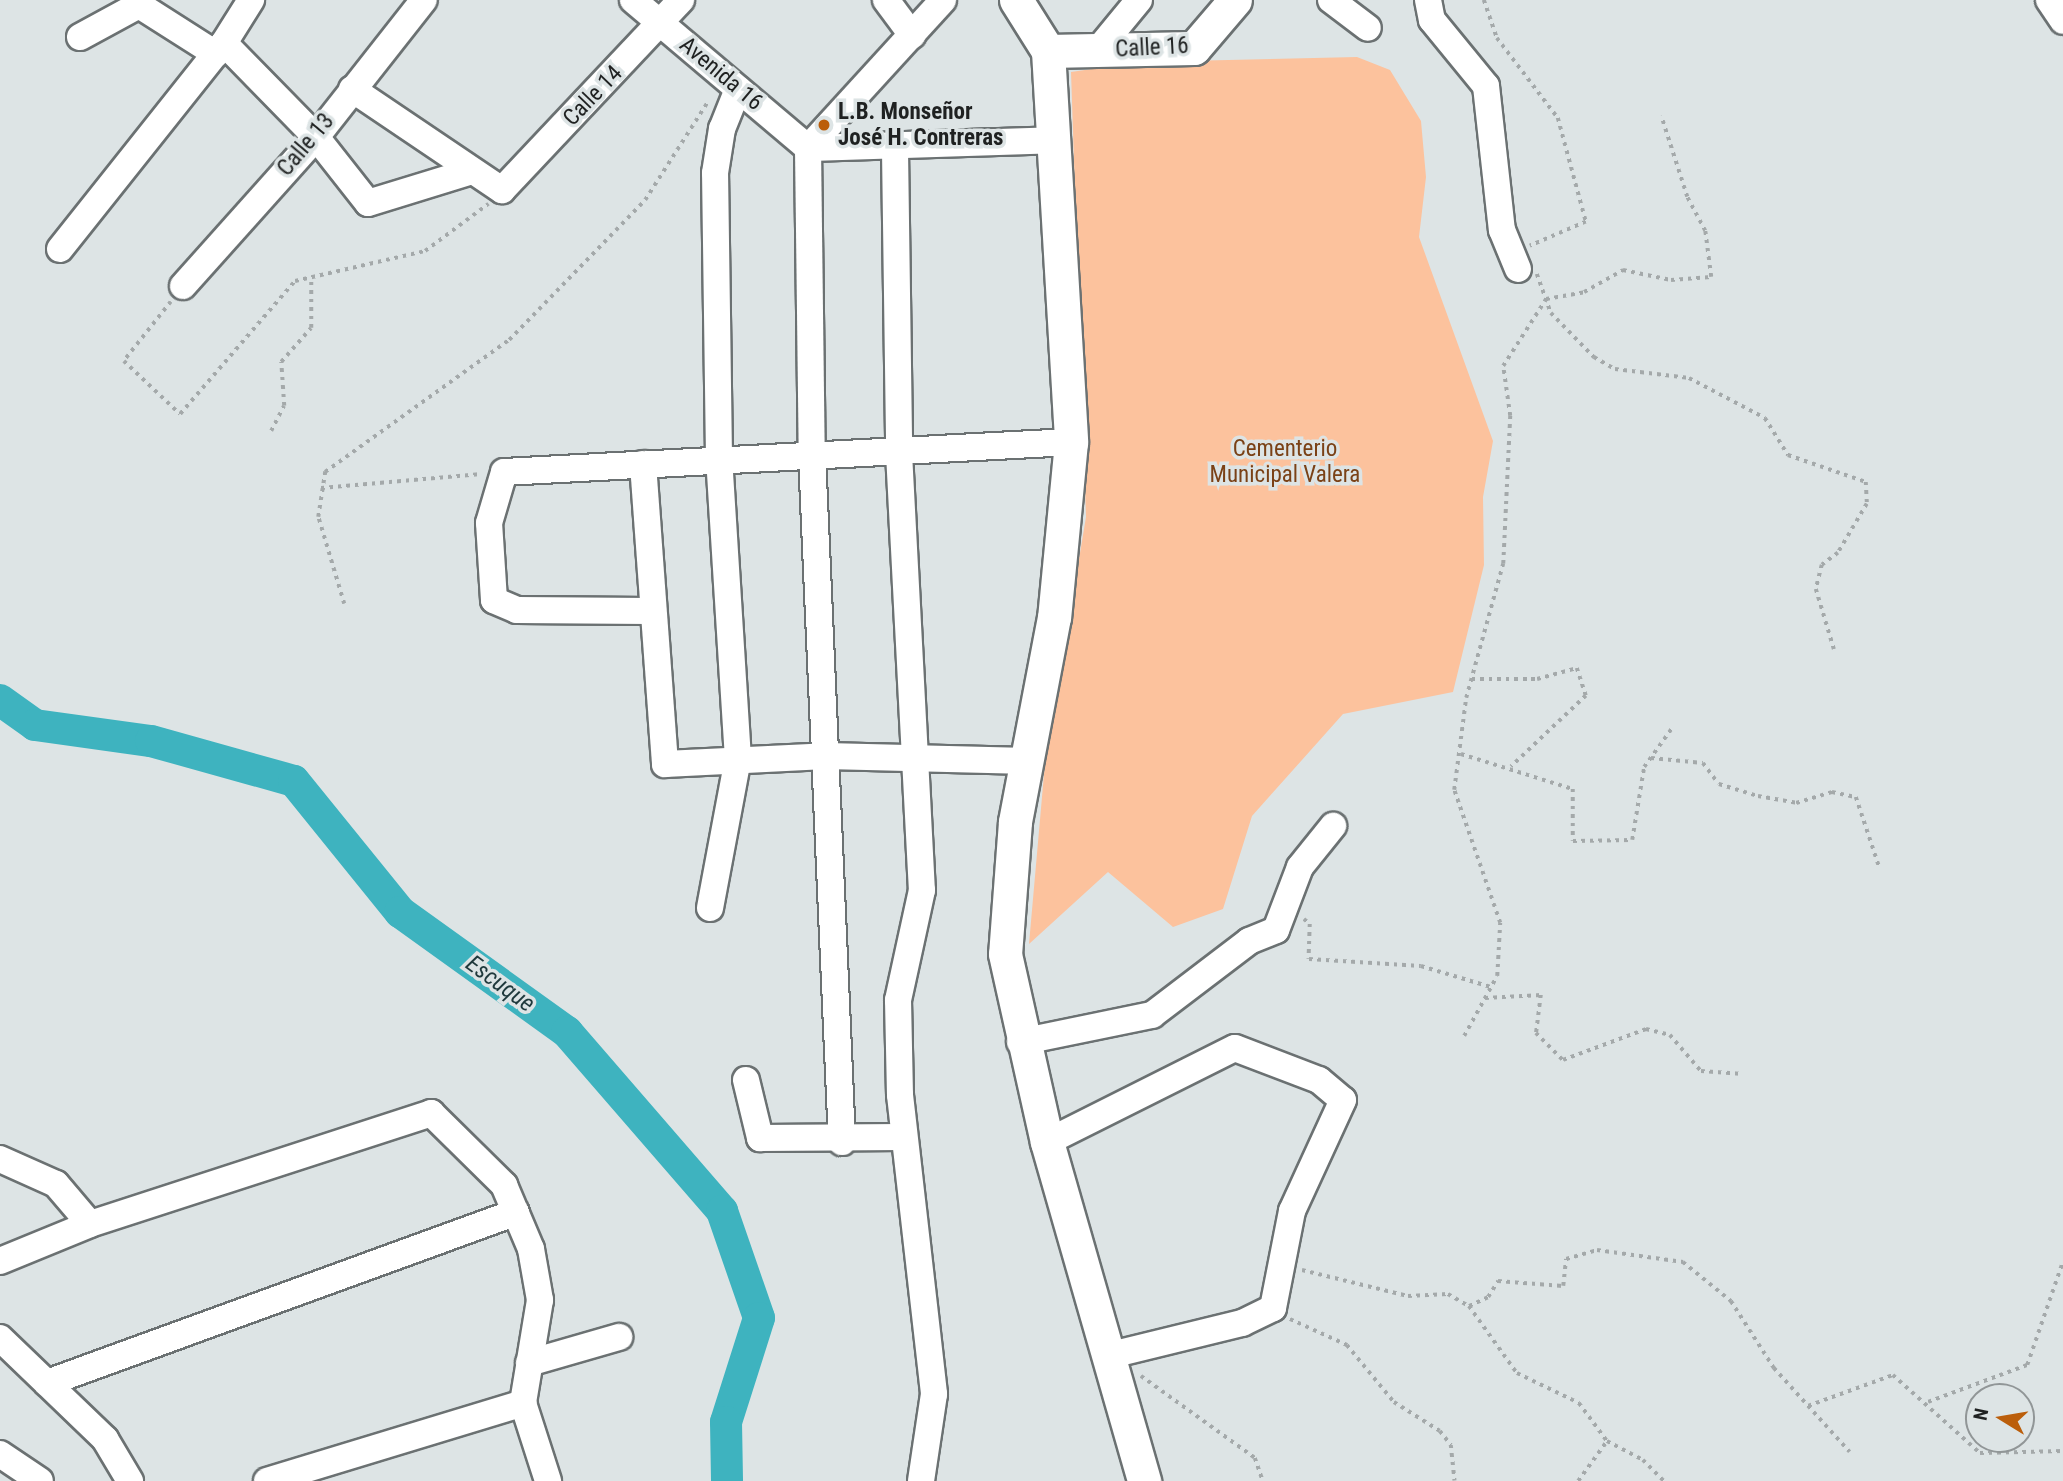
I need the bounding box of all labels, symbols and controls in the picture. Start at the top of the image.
street label: Avenida 16 [674,31,768,117]
street label: Calle 16 [1115,32,1189,64]
street label: Calle 14 [558,60,628,132]
place label: L.B. Monseñor José H. Contreras [838,98,1003,152]
street label: Calle 13 [272,108,340,182]
marker: L.B. Monseñor José H. Contreras [816,117,832,133]
park label: Cementerio Municipal Valera [1210,435,1360,489]
water label: Escuque [460,949,540,1019]
north arrow [1965,1383,2035,1453]
text: N [1968,1406,1993,1422]

